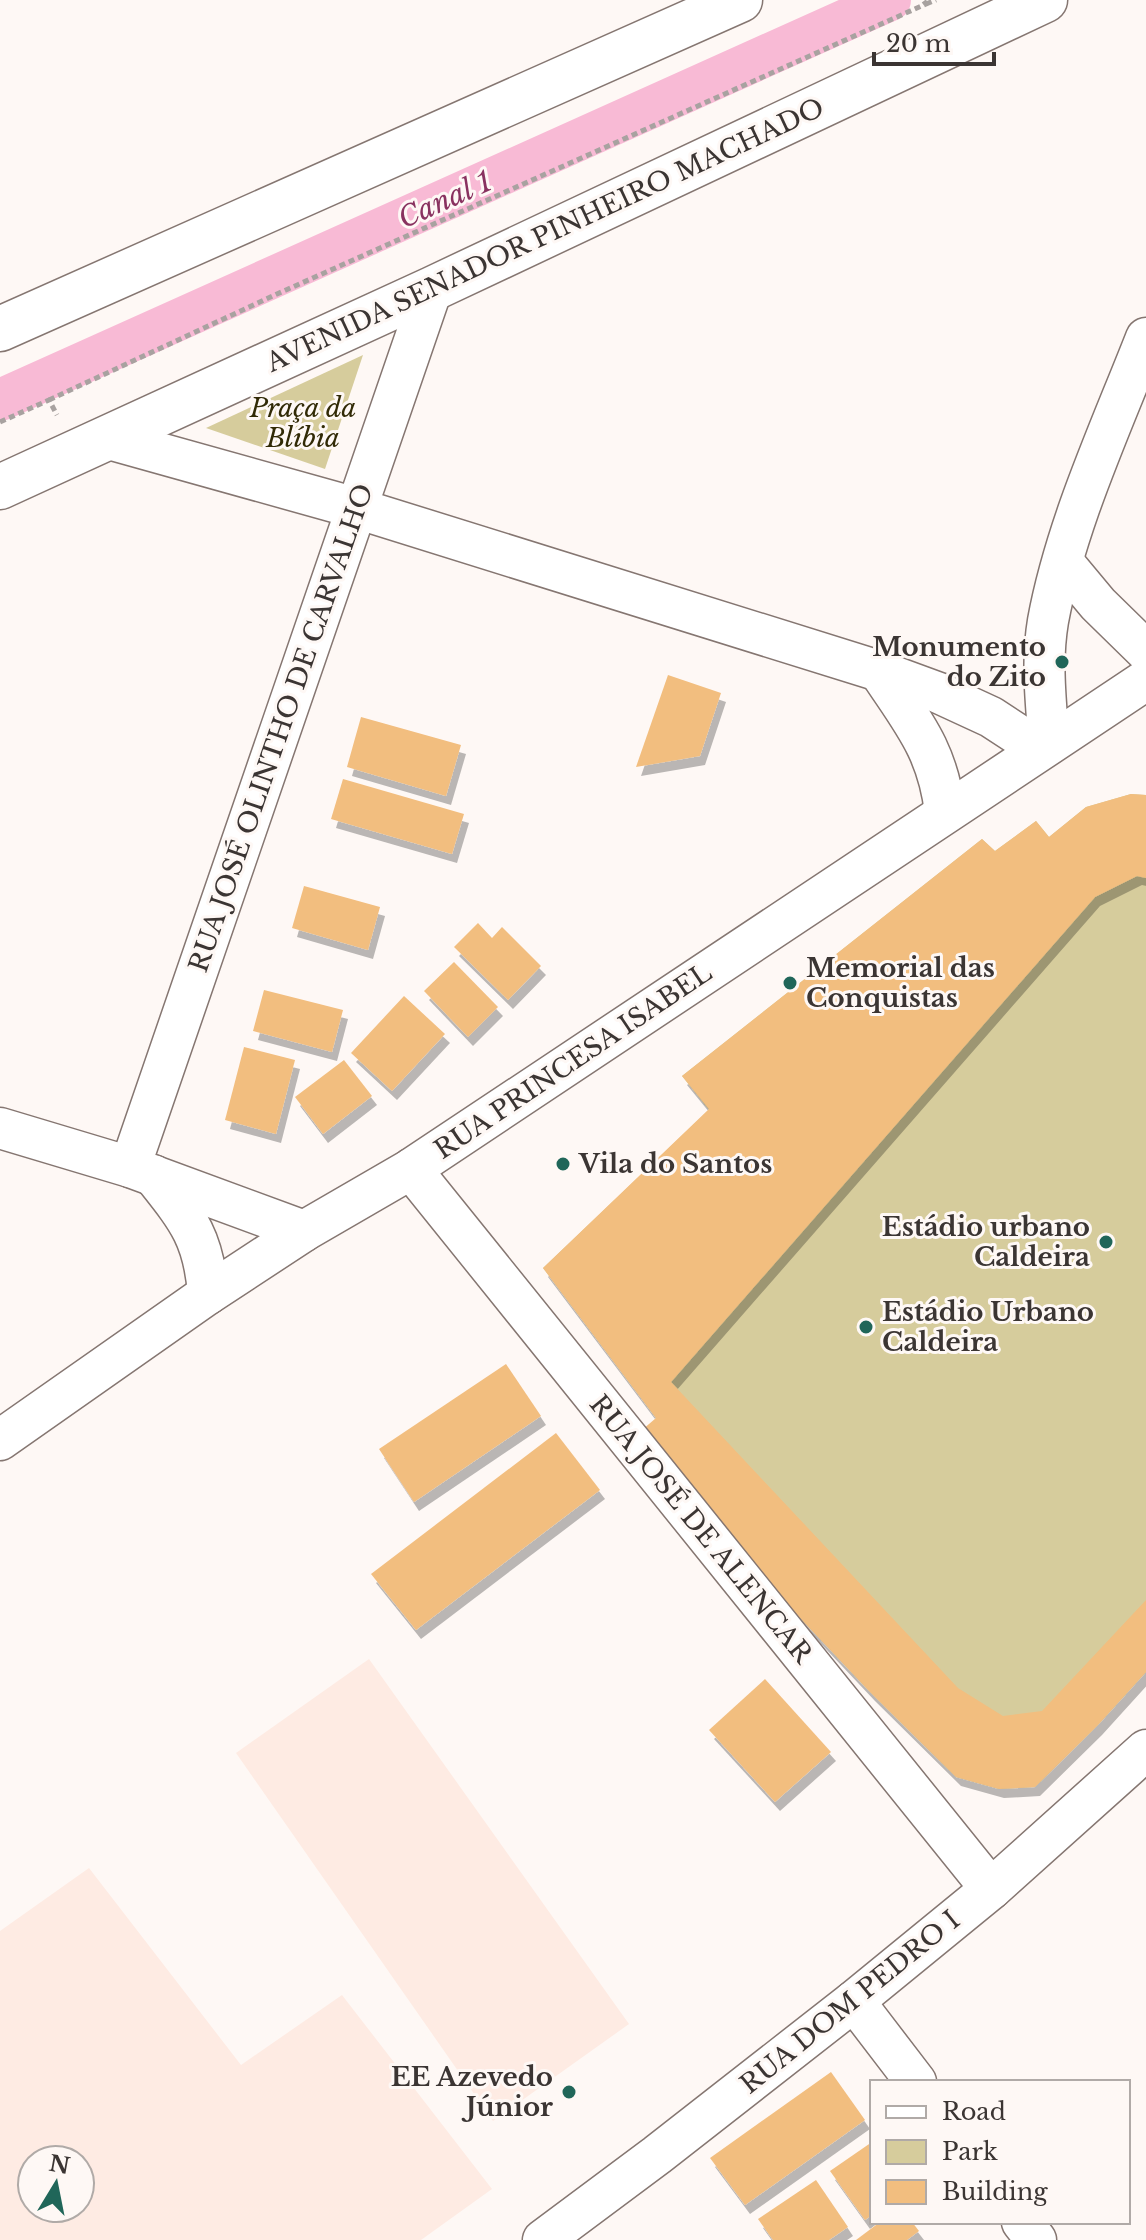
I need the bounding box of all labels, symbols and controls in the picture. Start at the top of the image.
scale bar [874,16,994,66]
text: 20 m [886,29,951,58]
street label: AVENIDA SENADOR PINHEIRO MACHADO [260,91,829,379]
water label: Canal 1 [393,164,497,236]
park label: Praça da Blíbia [249,392,356,454]
street label: RUA JOSÉ OLINTHO DE CARVALHO [182,480,380,976]
place label: Monumento do Zito [872,631,1046,693]
marker: Monumento do Zito [1053,653,1071,671]
place label: Memorial das Conquistas [806,952,995,1014]
street label: RUA PRINCESA ISABEL [428,956,718,1166]
marker: Memorial das Conquistas [781,974,799,992]
place label: Vila do Santos [578,1148,772,1180]
marker: Vila do Santos [554,1155,572,1173]
place label: Estádio urbano Caldeira [882,1211,1090,1273]
marker: Estádio urbano Caldeira [1097,1233,1115,1251]
place label: Estádio Urbano Caldeira [882,1296,1094,1358]
marker: Estádio Urbano Caldeira [857,1318,875,1336]
street label: RUA JOSÉ DE ALENCAR [583,1388,820,1671]
street label: RUA DOM PEDRO I [734,1904,966,2100]
place label: EE Azevedo Júnior [391,2061,553,2123]
legend [870,2080,1130,2224]
marker: EE Azevedo Júnior [560,2083,578,2101]
text: Road [942,2097,1006,2126]
text: Park [942,2137,998,2166]
north arrow [16,2144,96,2224]
text: N [47,2150,72,2180]
text: Building [942,2177,1048,2206]

